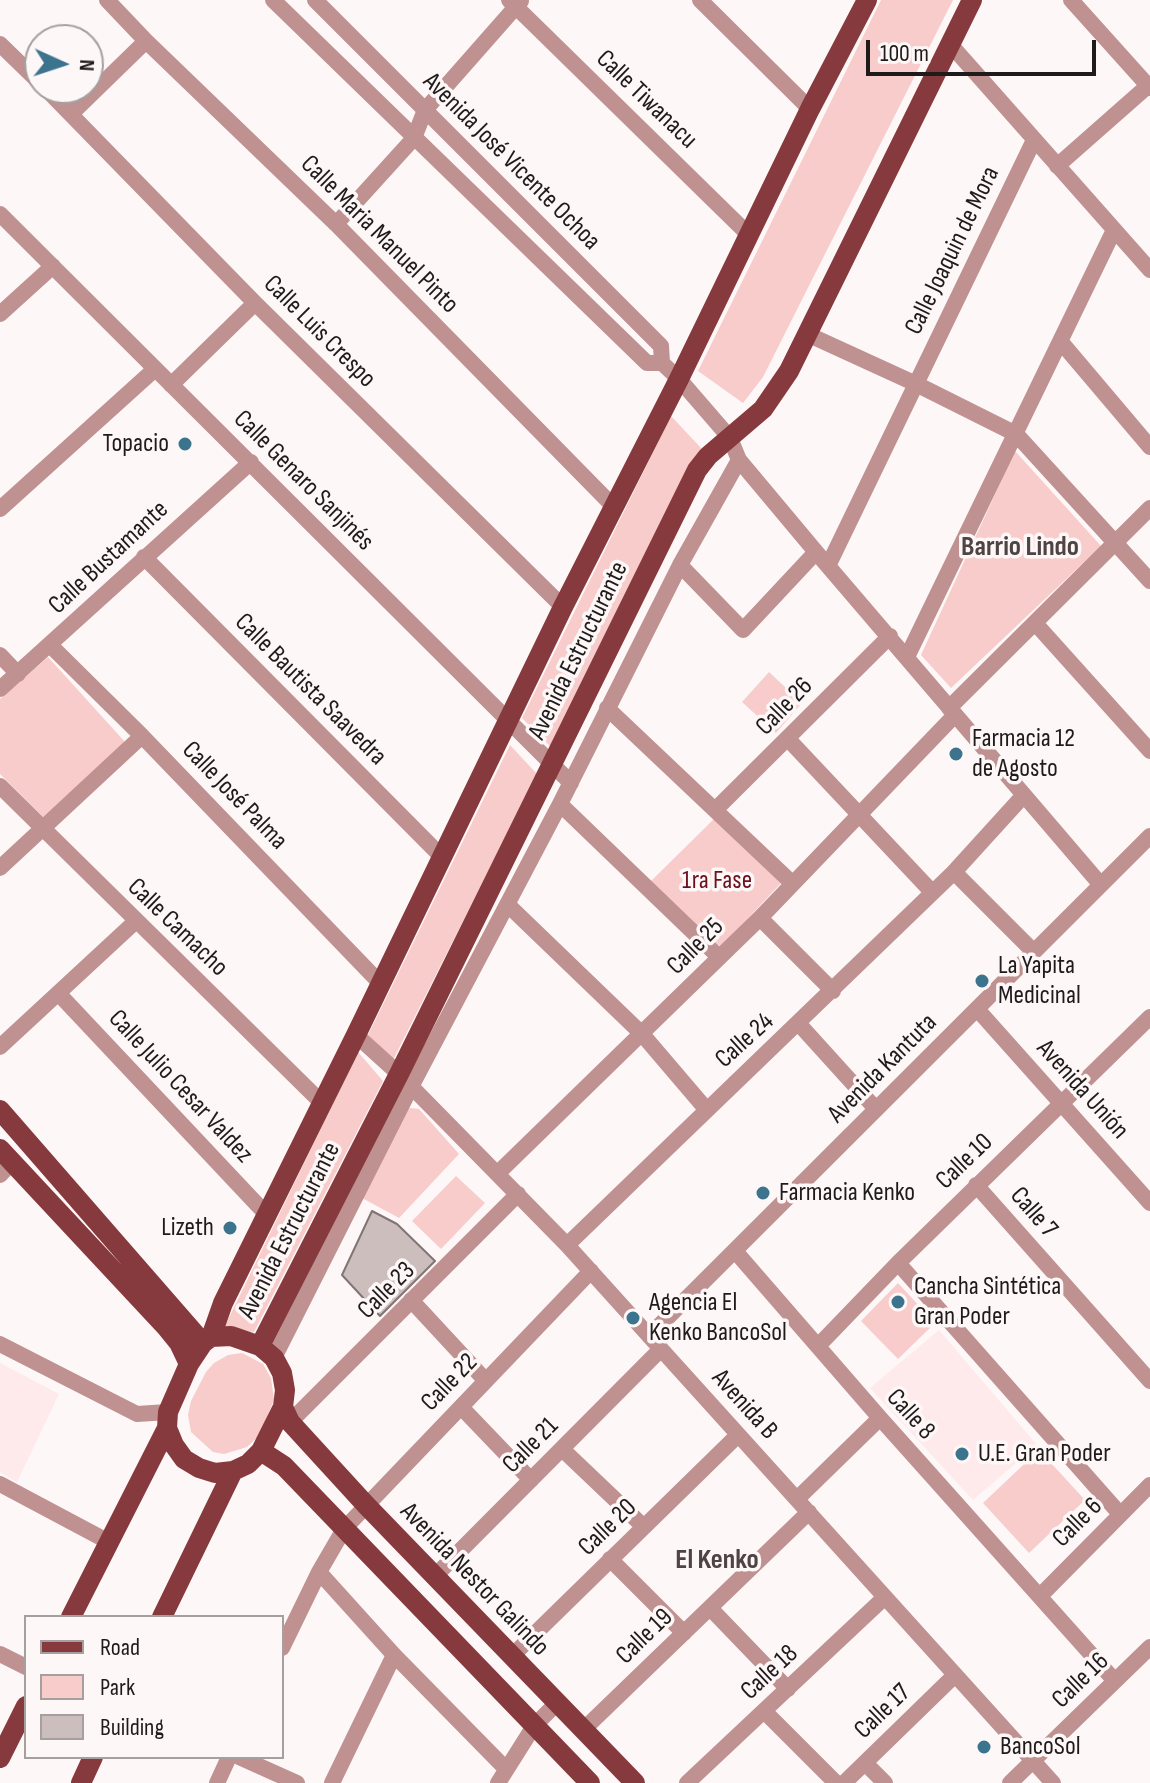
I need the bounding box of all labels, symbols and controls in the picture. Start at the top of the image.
north arrow [24,24,104,104]
scale bar [870,24,1100,74]
text: 100 m [880,39,929,68]
street label: Calle Tiwanacu [589,44,703,156]
text: N [73,59,100,72]
street label: Avenida José Vicente Ochoa [416,67,606,257]
street label: Calle Maria Manuel Pinto [293,149,465,321]
street label: Calle Joaquin de Mora [899,162,1007,340]
street label: Calle Luis Crespo [256,269,382,395]
street label: Calle Genaro Sanjinés [226,404,380,558]
place label: Topacio [103,428,169,460]
marker: Topacio [176,435,194,453]
street label: Calle Bustamante [43,495,175,621]
district label: Barrio Lindo [961,531,1079,565]
street label: Avenida Estructurante [522,557,636,745]
street label: Calle Bautista Saavedra [227,607,393,773]
street label: Calle 26 [750,672,820,742]
place label: Farmacia 12 de Agosto [972,723,1075,784]
street label: Calle José Palma [175,735,293,857]
marker: Farmacia 12 de Agosto [947,745,965,763]
park label: 1ra Fase [682,865,752,897]
street label: Calle Camacho [120,872,234,984]
street label: Calle 25 [661,912,731,982]
place label: La Yapita Medicinal [998,950,1081,1012]
marker: La Yapita Medicinal [973,972,991,990]
street label: Calle Julio Cesar Valdez [101,1004,259,1170]
street label: Calle 24 [709,1007,781,1075]
street label: Avenida Kantuta [822,1008,944,1130]
street label: Avenida Unión [1029,1034,1135,1146]
street label: Calle 10 [930,1127,1000,1197]
street label: Avenida Estructurante [232,1138,348,1324]
place label: Farmacia Kenko [779,1177,915,1209]
street label: Calle 7 [1003,1181,1063,1245]
marker: Farmacia Kenko [754,1184,772,1202]
place label: Lizeth [161,1212,214,1244]
marker: Lizeth [221,1219,239,1237]
street label: Calle 23 [352,1256,422,1326]
place label: Cancha Sintética Gran Poder [914,1271,1061,1332]
place label: Agencia El Kenko BancoSol [649,1287,787,1348]
marker: Cancha Sintética Gran Poder [889,1293,907,1311]
marker: Agencia El Kenko BancoSol [624,1309,642,1327]
street label: Calle 22 [415,1348,485,1418]
street label: Avenida B [704,1363,784,1447]
street label: Calle 8 [879,1383,941,1447]
street label: Calle 21 [497,1412,565,1480]
place label: U.E. Gran Poder [978,1438,1111,1470]
marker: U.E. Gran Poder [953,1445,971,1463]
street label: Calle 6 [1047,1492,1109,1554]
street label: Calle 20 [572,1493,644,1563]
street label: Avenida Nestor Galindo [393,1497,555,1663]
district label: El Kenko [675,1544,759,1578]
street label: Calle 19 [610,1602,680,1672]
legend [24,1615,284,1759]
text: Road [100,1633,140,1662]
street label: Calle 18 [735,1639,805,1707]
street label: Calle 16 [1046,1647,1116,1715]
text: Park [100,1673,135,1702]
street label: Calle 17 [848,1678,918,1746]
text: Building [100,1713,164,1742]
place label: BancoSol [1000,1731,1081,1763]
marker: BancoSol [975,1738,993,1756]

